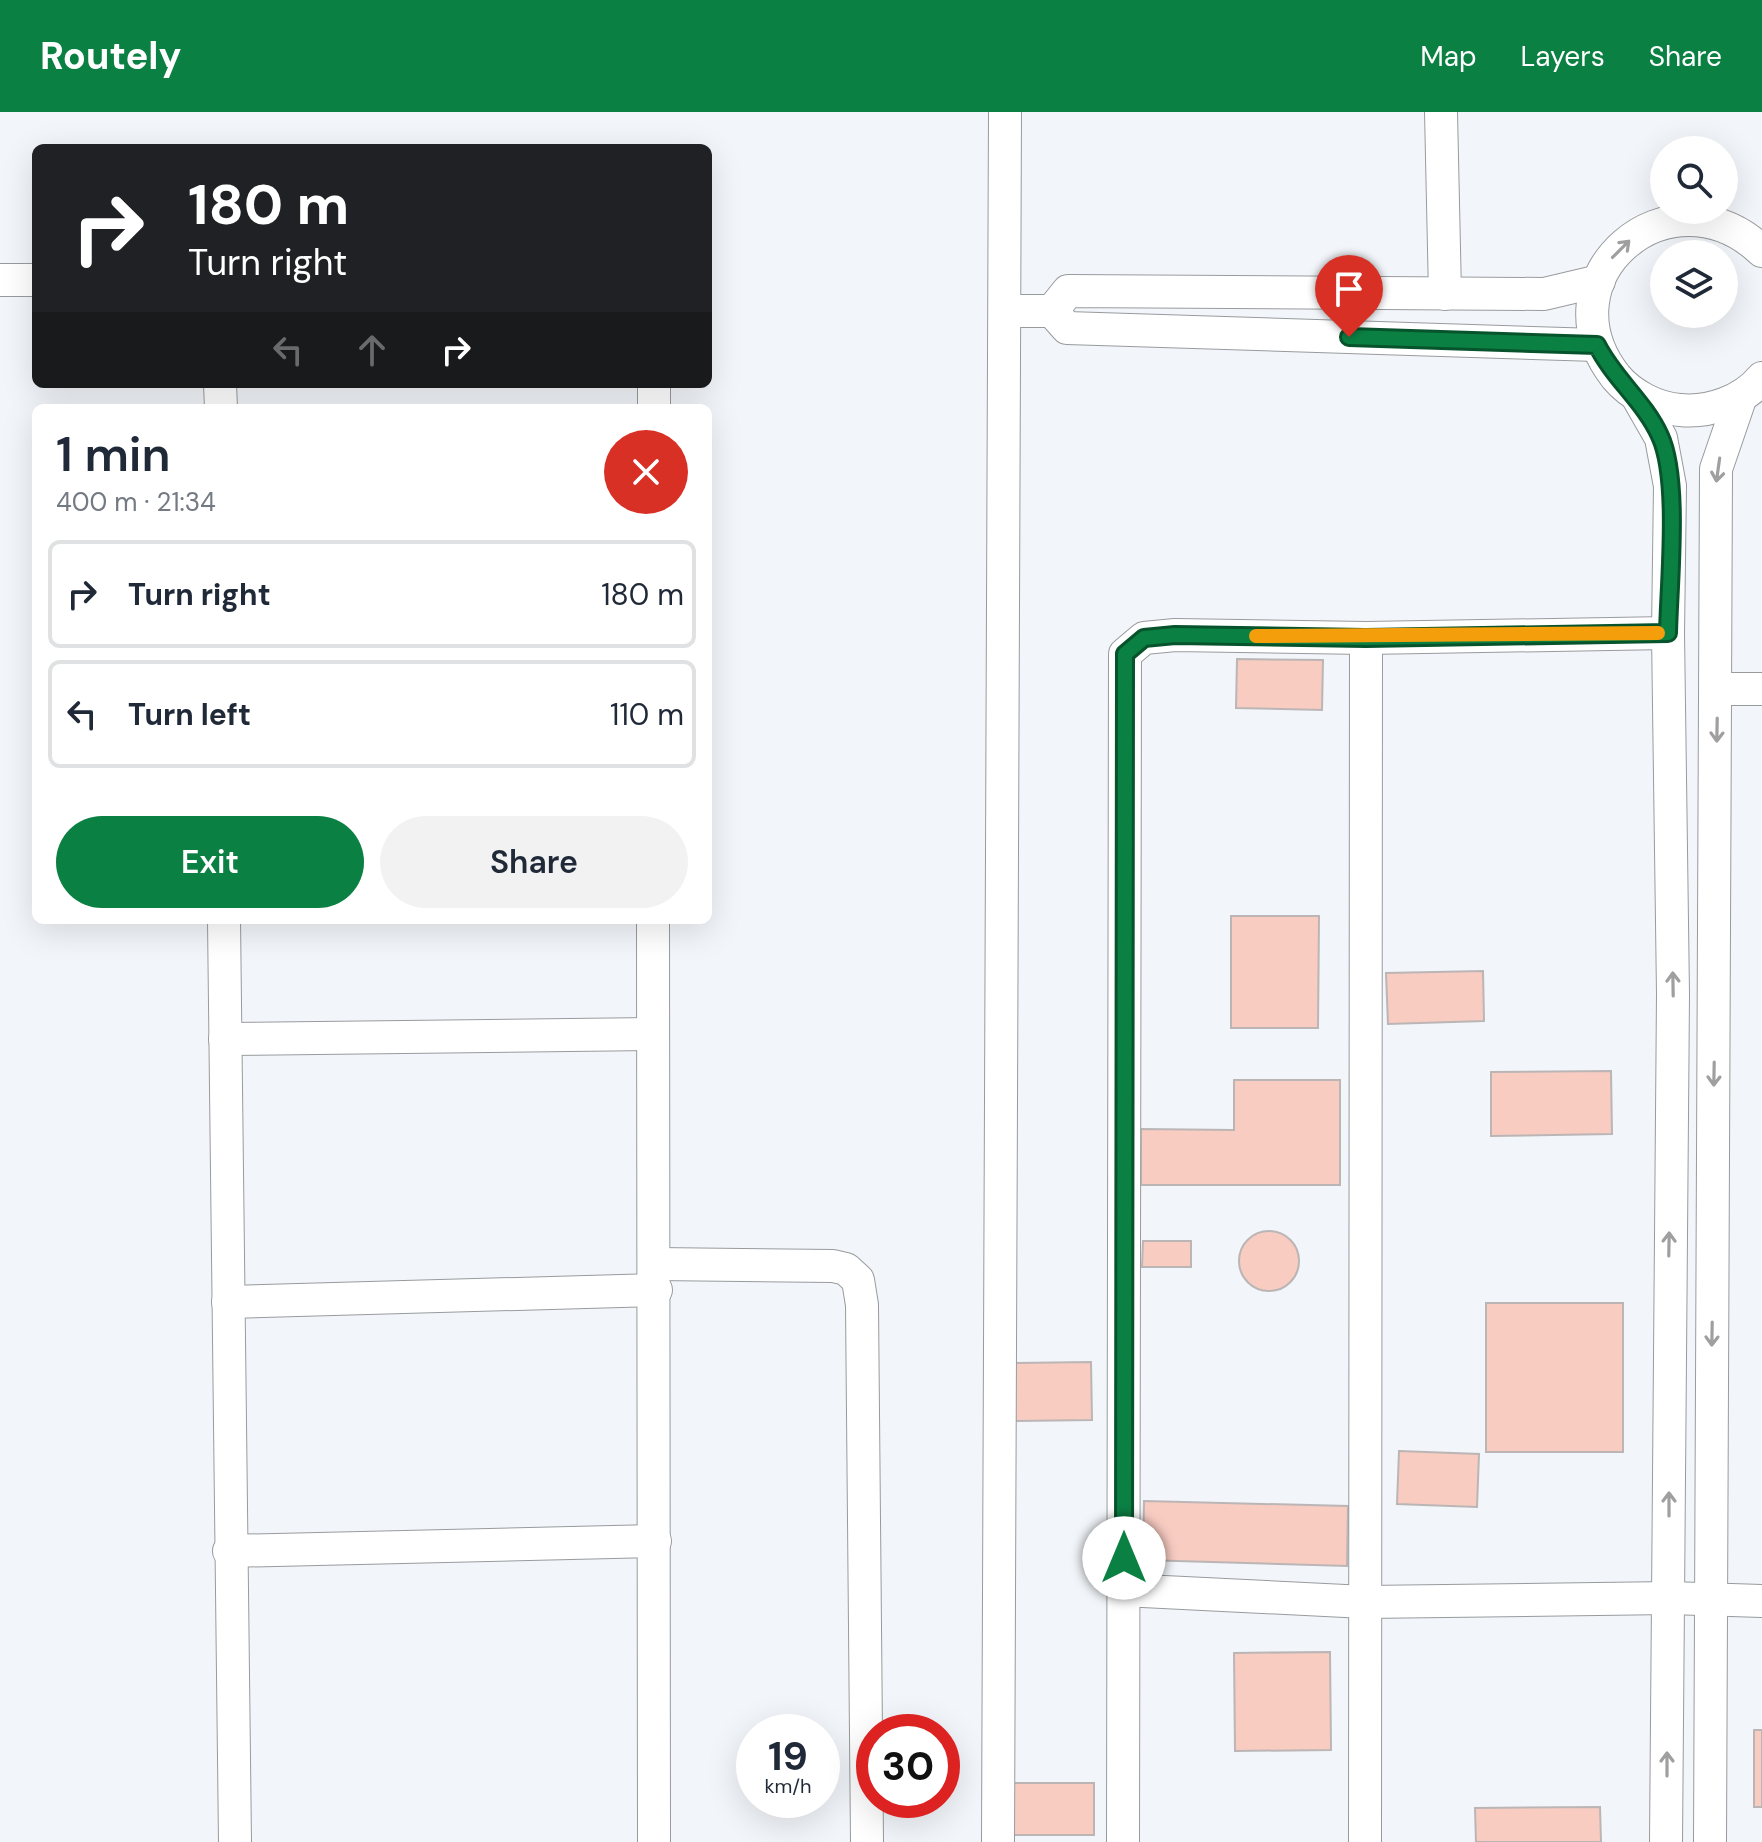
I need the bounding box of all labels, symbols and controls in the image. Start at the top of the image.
text: Routely [40,31,181,81]
text: Map [1420,38,1477,75]
text: Layers [1521,38,1605,75]
text: Share [1649,38,1722,75]
map controls [1650,136,1738,328]
button: search [1650,136,1738,224]
text: 180 m [188,168,349,241]
icon: right [56,176,160,280]
text: Turn right [188,239,347,286]
one-way arrow [1611,239,1631,258]
button: layers [1650,240,1738,328]
pin [1315,255,1383,337]
icon: arrive [1327,267,1371,311]
icon: left [266,328,310,372]
icon: ahead [350,328,394,372]
icon: right [434,328,478,372]
text: 1 min [56,423,171,486]
button: close [604,430,688,514]
one-way arrow [1710,457,1725,482]
text: 400 m · 21:34 [56,485,216,519]
icon: right [60,572,104,616]
text: Turn right [128,575,271,614]
text: 180 m [601,575,684,614]
icon: left [60,692,104,736]
text: Turn left [128,695,251,734]
text: 110 m [610,695,684,734]
one-way arrow [1710,716,1725,743]
button: Exit [56,816,364,908]
button: Share [380,816,688,908]
one-way arrow [1665,971,1681,998]
one-way arrow [1706,1060,1722,1087]
one-way arrow [1661,1231,1677,1258]
one-way arrow [1704,1320,1720,1347]
one-way arrow [1661,1491,1677,1518]
position arrow [1082,1516,1166,1600]
speed limit sign: 30 [856,1714,960,1818]
text: 19 [768,1730,808,1782]
one-way arrow [1659,1751,1674,1778]
text: km/h [764,1773,812,1799]

